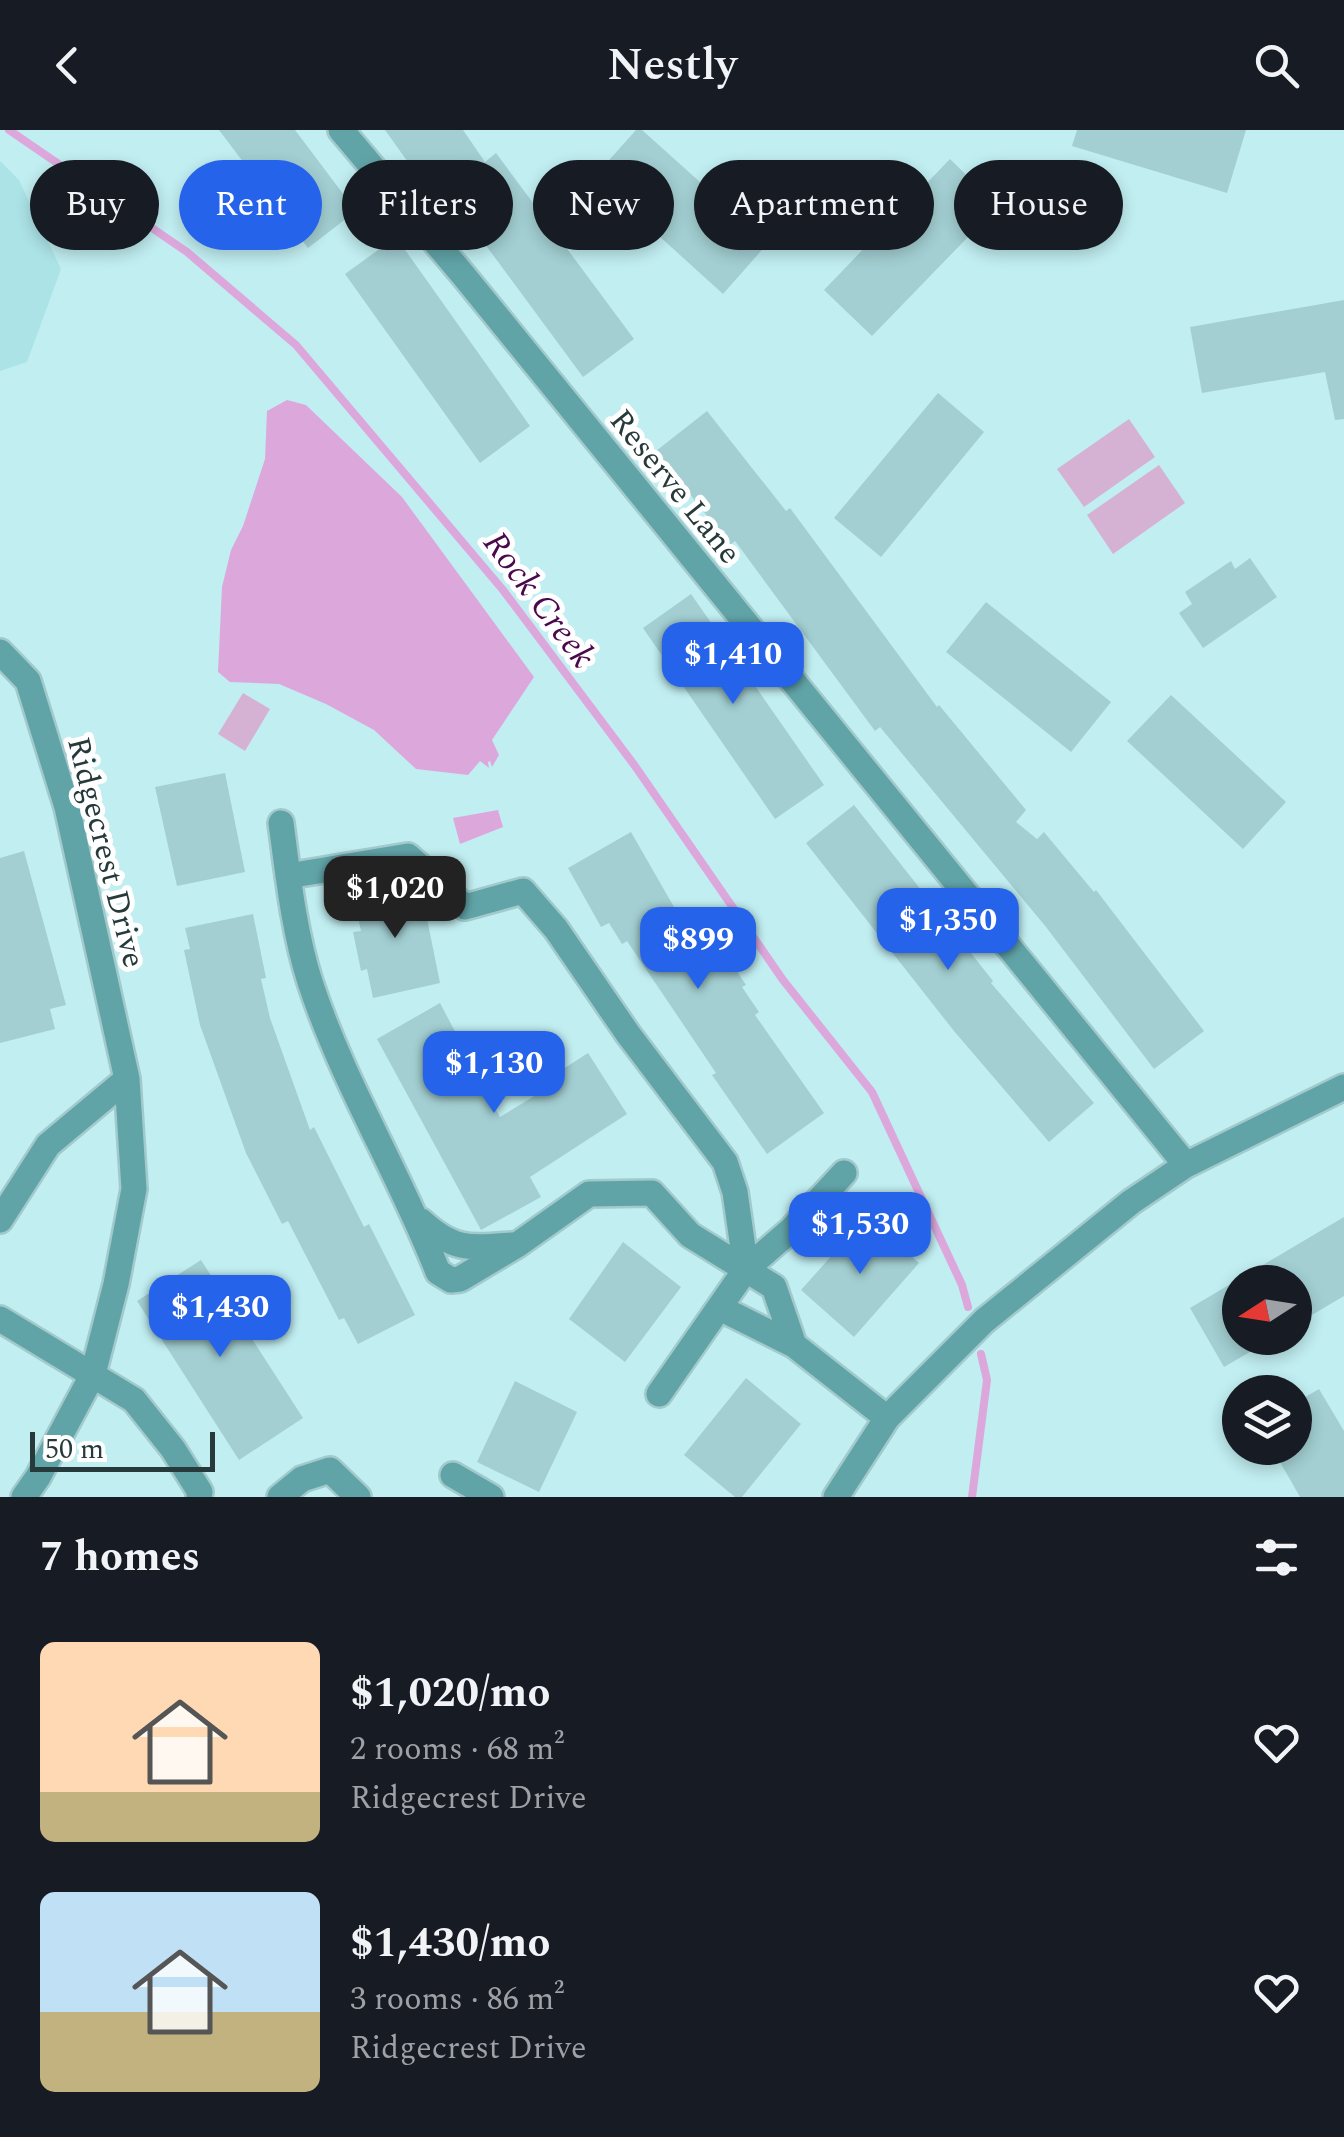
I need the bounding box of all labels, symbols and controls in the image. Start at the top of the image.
text: Nestly [607,31,737,100]
icon: back [40,38,95,93]
icon: search [1249,38,1304,93]
chip: Buy [30,160,159,250]
chip: Rent [179,160,322,250]
chip: Filters [342,160,513,250]
chip: New [533,160,674,250]
chip: Apartment [694,160,934,250]
chip: House [954,160,1123,250]
street label: Reserve Lane [597,399,753,575]
water label: Rock Creek [469,520,608,680]
pin: $1,410 [652,622,814,707]
text: $1,410 [684,630,782,679]
street label: Ridgecrest Drive [53,732,158,973]
pin: $1,020 [314,856,476,941]
text: $1,020 [346,864,444,913]
pin: $1,350 [867,888,1029,973]
text: $1,350 [899,896,997,945]
pin: $899 [639,907,757,992]
text: $899 [662,915,734,964]
pin: $1,130 [413,1031,575,1116]
text: $1,130 [445,1039,543,1088]
pin: $1,530 [779,1192,941,1277]
text: $1,530 [811,1200,909,1249]
north arrow [1222,1265,1312,1355]
map controls [1222,1265,1312,1465]
pin: $1,430 [139,1275,301,1360]
text: $1,430 [171,1283,269,1332]
button: layers [1222,1375,1312,1465]
scale bar [30,1427,215,1472]
text: 50 m [45,1428,104,1471]
text: 7 homes [40,1526,200,1589]
icon: filters [1249,1530,1304,1585]
text: $1,020/mo [350,1662,550,1725]
icon: home [120,1682,240,1802]
icon: heart [1249,1715,1304,1770]
text: 2 rooms · 68 m² [350,1725,564,1774]
text: Ridgecrest Drive [350,1774,586,1823]
text: $1,430/mo [350,1912,550,1975]
icon: home [120,1932,240,2052]
icon: heart [1249,1965,1304,2020]
text: 3 rooms · 86 m² [350,1975,564,2024]
text: Ridgecrest Drive [350,2024,586,2073]

